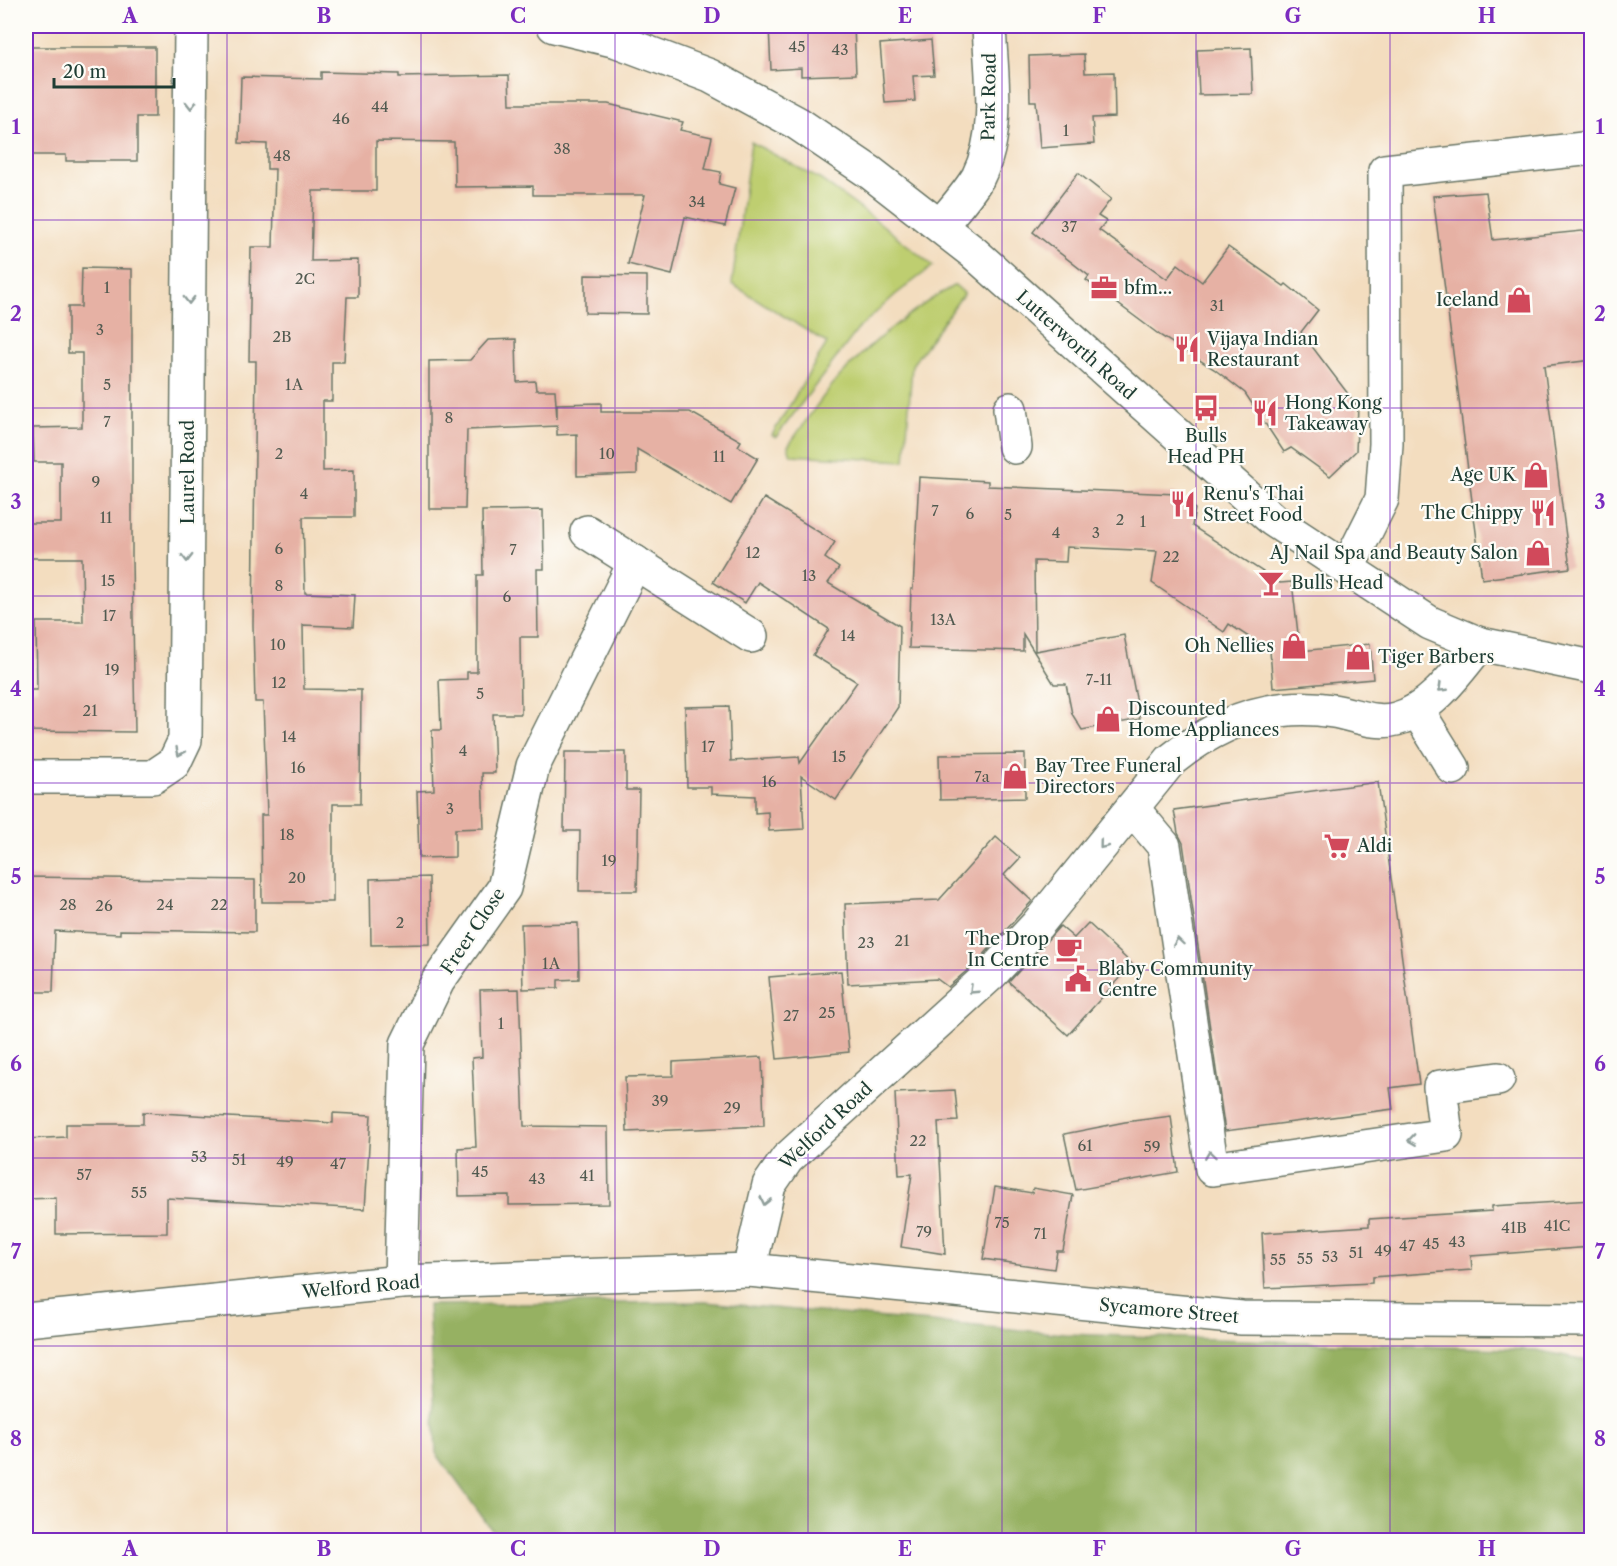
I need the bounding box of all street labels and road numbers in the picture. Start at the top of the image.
street label: Park Road [977,53,1001,141]
street label: Lutterworth Road [1012,286,1140,404]
street label: Laurel Road [177,420,199,524]
street label: Freer Close [436,884,510,978]
street label: Welford Road [774,1078,877,1175]
street label: Welford Road [300,1271,421,1303]
street label: Sycamore Street [1098,1294,1240,1328]

